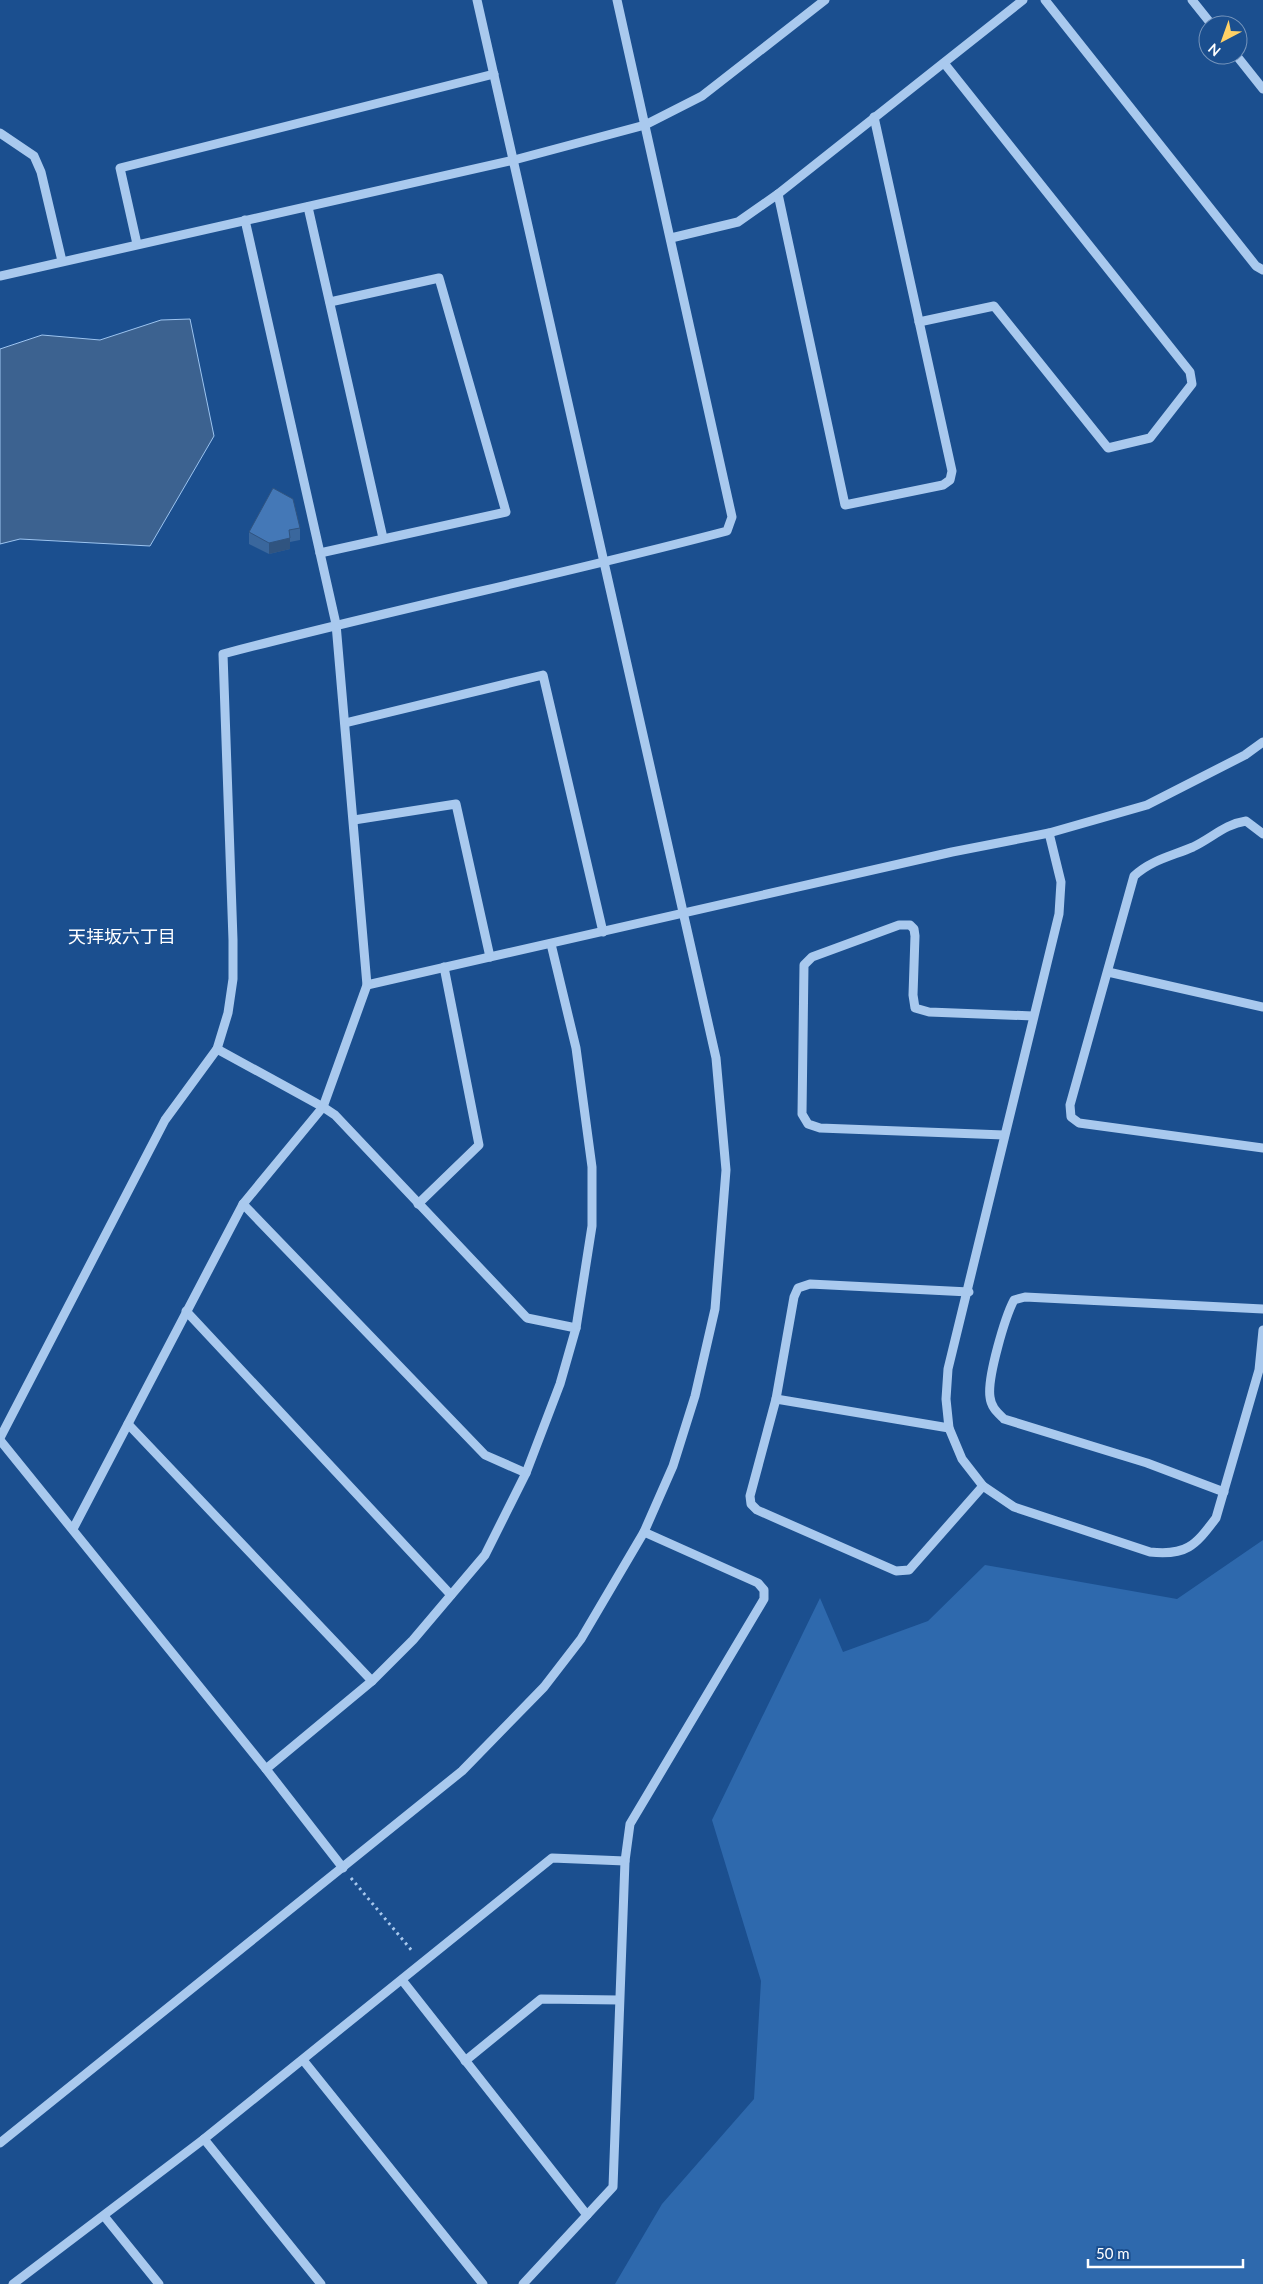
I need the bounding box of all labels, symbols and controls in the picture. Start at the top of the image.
north arrow [1198,15,1248,65]
text: N [1204,40,1224,60]
district label: 天拝坂六丁目 [68,925,176,947]
scale bar [1088,2236,1243,2268]
text: 50 m [1096,2244,1130,2262]

